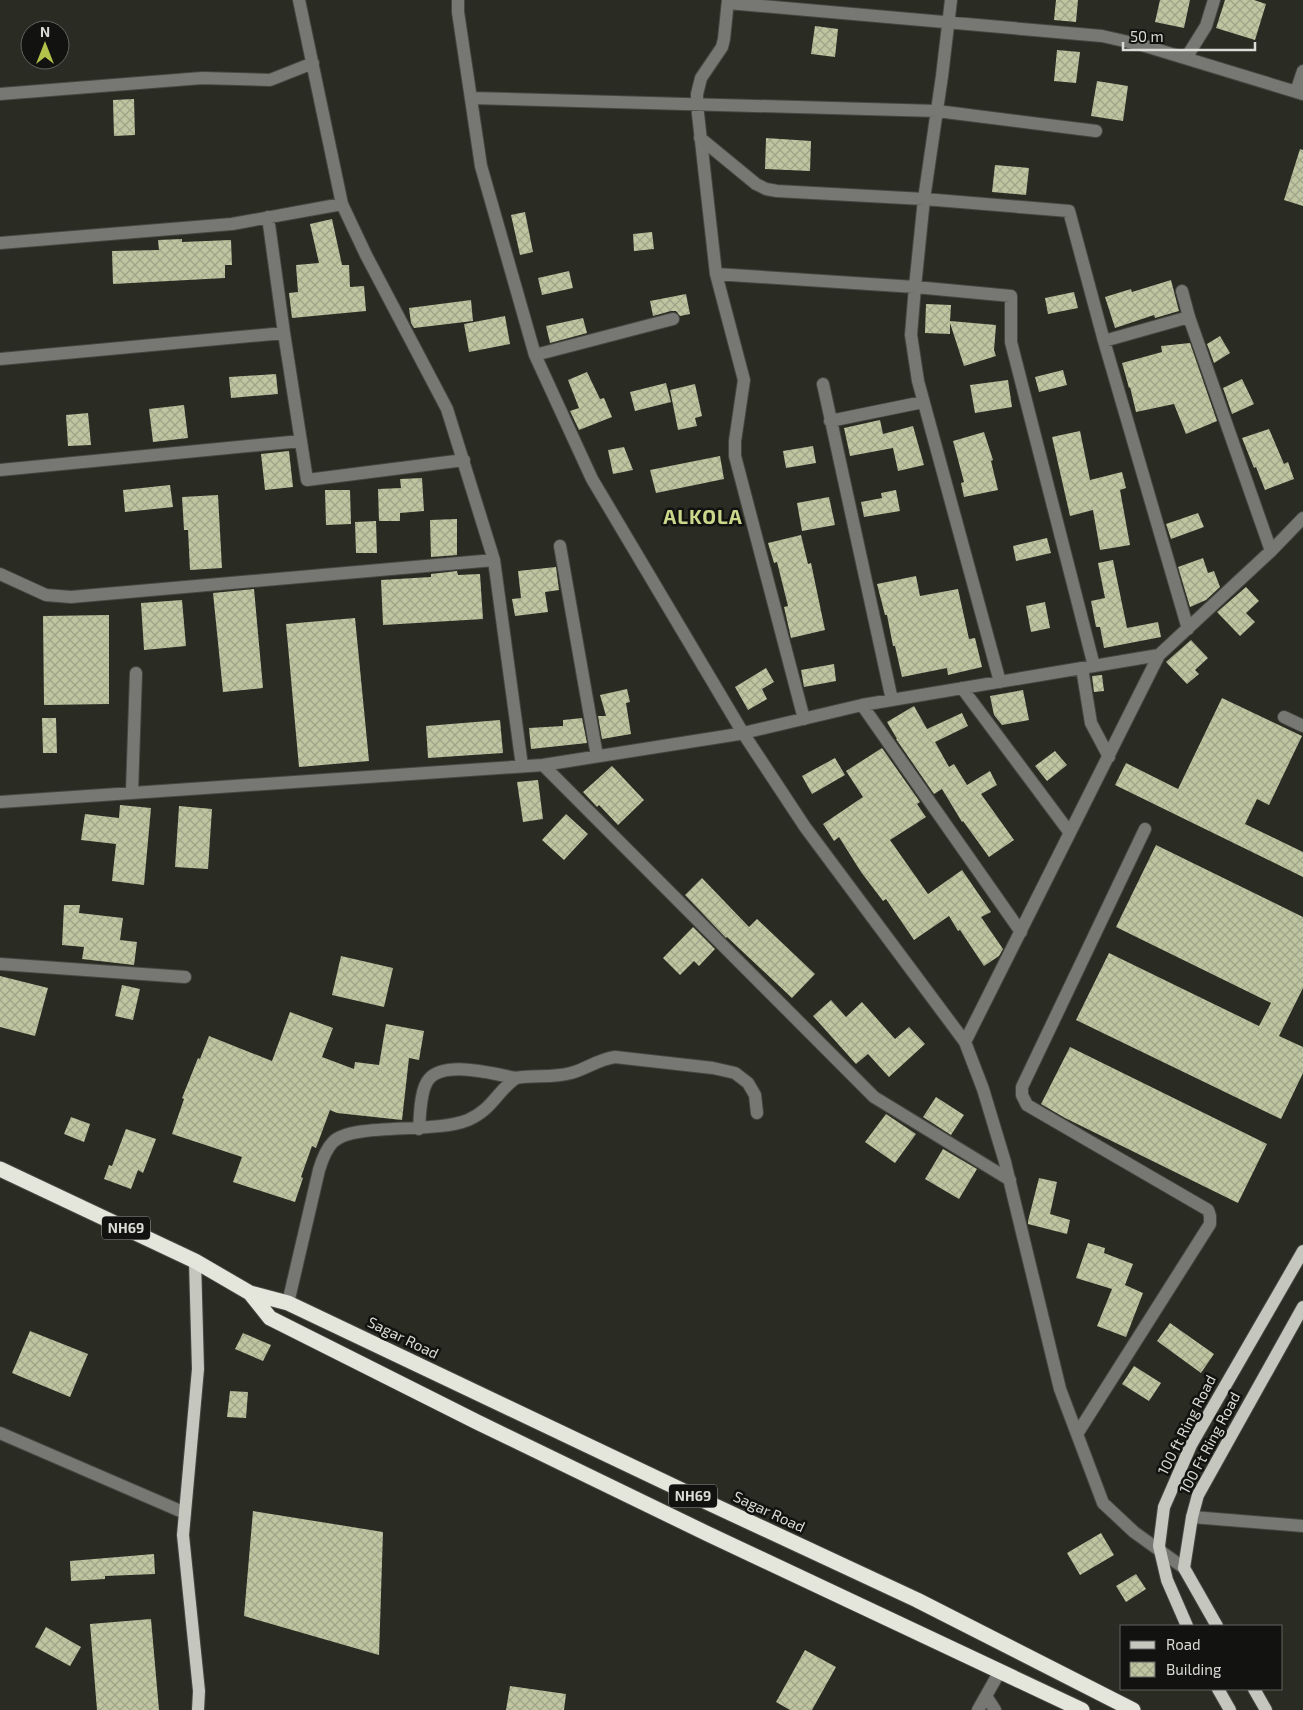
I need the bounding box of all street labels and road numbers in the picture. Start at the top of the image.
road number: NH69 [102,1216,150,1240]
street label: Sagar Road [365,1312,442,1362]
street label: 100 ft Ring Road [1153,1371,1219,1478]
street label: 100 Ft Ring Road [1175,1389,1243,1496]
road number: NH69 [669,1484,717,1508]
street label: Sagar Road [731,1487,808,1535]

